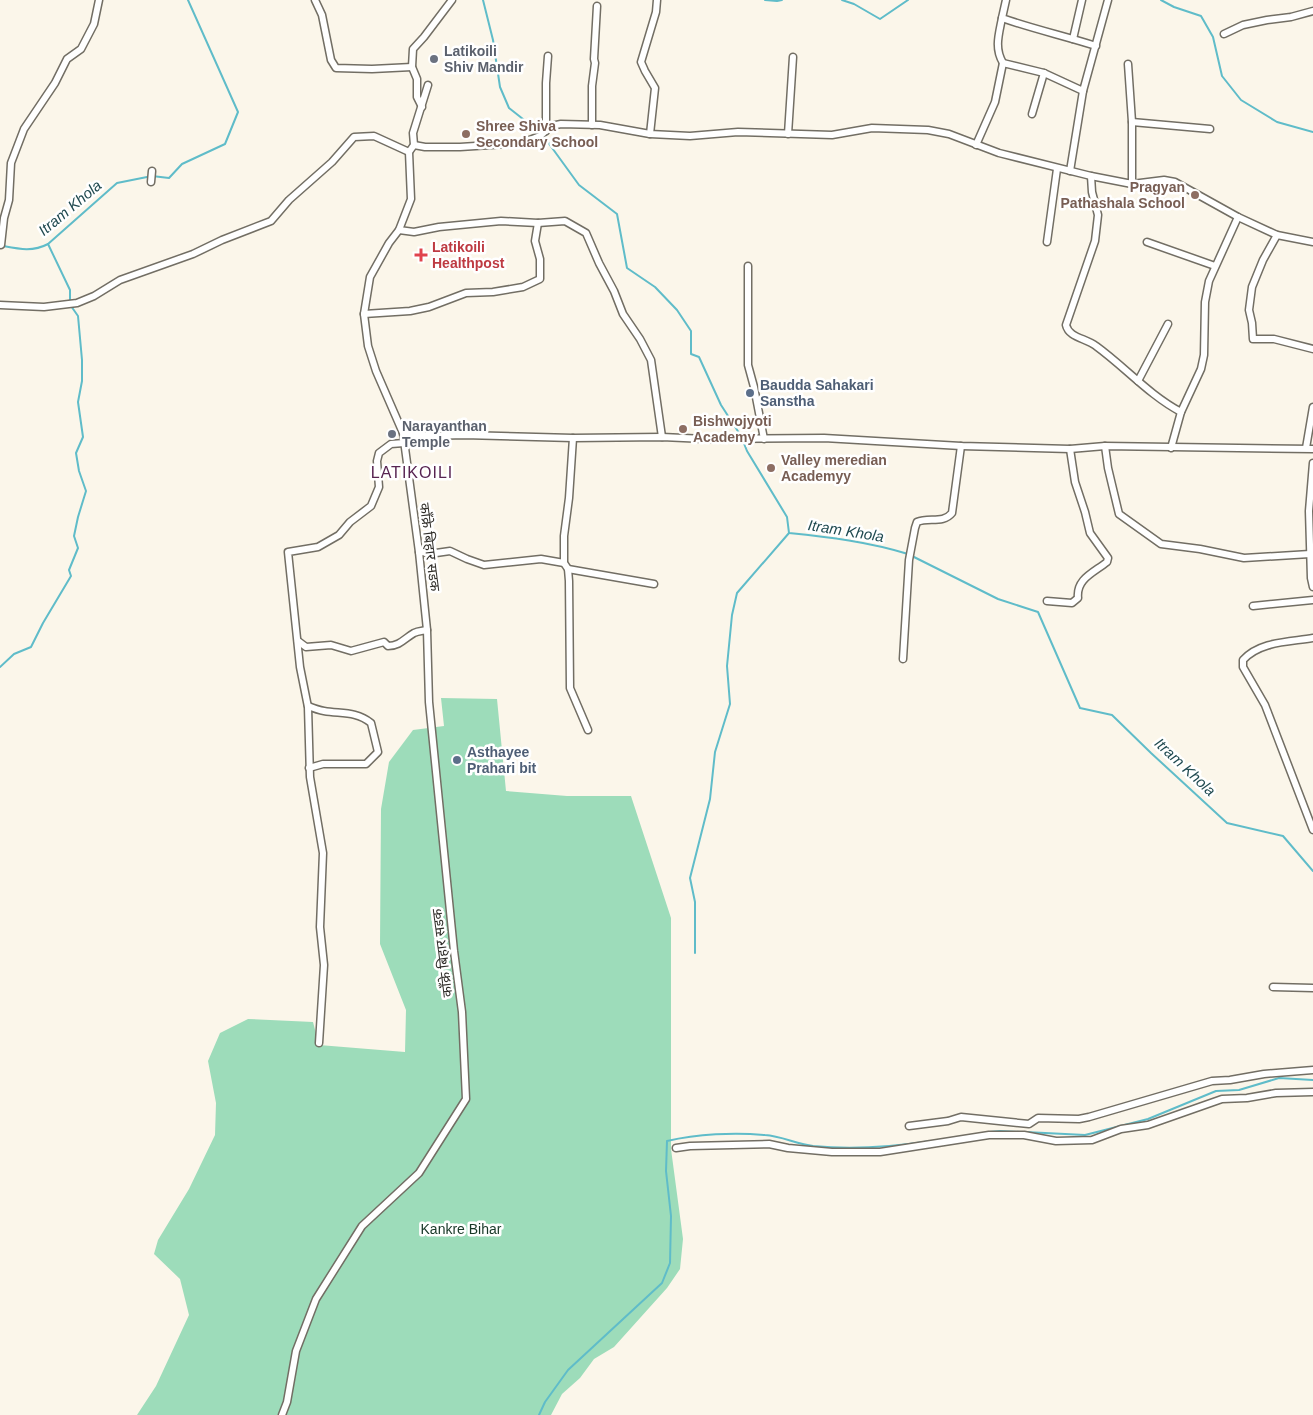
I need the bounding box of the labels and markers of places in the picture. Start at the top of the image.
place label: Latikoili Shiv Mandir [444,43,524,75]
marker: Latikoili Shiv Mandir [428,53,440,65]
place label: Shree Shiva Secondary School [476,118,598,150]
marker: Shree Shiva Secondary School [460,128,472,140]
place label: Pragyan Pathashala School [1061,179,1185,211]
marker: Pragyan Pathashala School [1189,189,1201,201]
place label: Latikoili Healthpost [432,239,505,271]
marker: Latikoili Healthpost [414,248,428,262]
place label: Baudda Sahakari Sanstha [760,377,874,409]
marker: Baudda Sahakari Sanstha [744,387,756,399]
place label: Bishwojyoti Academy [693,413,772,445]
place label: Narayanthan Temple [402,418,487,450]
marker: Bishwojyoti Academy [677,423,689,435]
marker: Narayanthan Temple [386,428,398,440]
place label: Valley meredian Academyy [781,452,887,484]
marker: Valley meredian Academyy [765,462,777,474]
place label: Asthayee Prahari bit [467,744,537,776]
marker: Asthayee Prahari bit [451,754,463,766]

